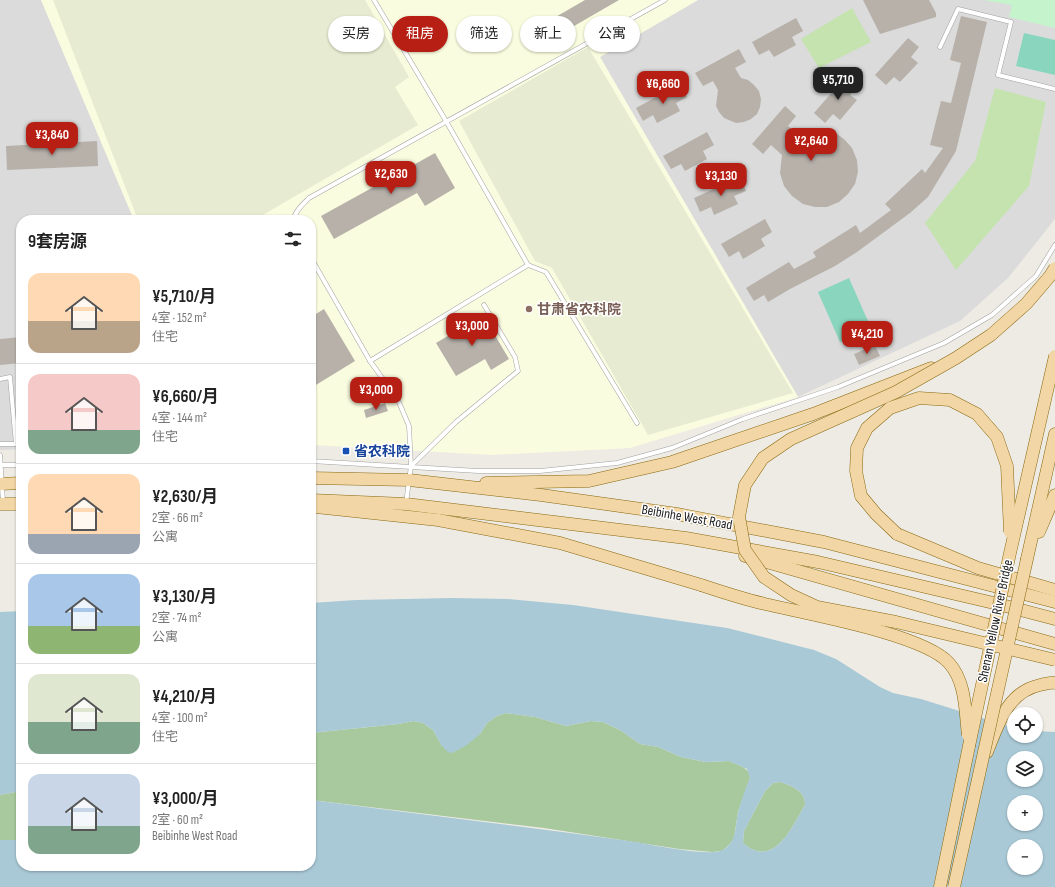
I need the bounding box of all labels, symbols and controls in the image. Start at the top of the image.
chip: 买房 [328,16,384,52]
chip: 租房 [392,16,448,52]
chip: 筛选 [456,16,512,52]
chip: 新上 [520,16,576,52]
chip: 公寓 [584,16,640,52]
pin: ¥5,710 [805,67,871,101]
pin: ¥6,660 [630,71,696,105]
text: ¥5,710 [822,72,854,88]
text: ¥6,660 [646,76,680,92]
pin: ¥3,840 [19,122,85,156]
text: ¥3,840 [35,127,69,143]
pin: ¥2,640 [778,128,844,162]
text: ¥2,640 [794,133,828,149]
pin: ¥2,630 [358,161,424,195]
pin: ¥3,130 [688,163,754,197]
text: ¥2,630 [374,166,408,182]
text: ¥3,130 [705,168,737,184]
icon: filters [282,228,304,250]
text: 9套房源 [28,232,87,252]
text: ¥5,710/月 [152,287,216,307]
icon: home [60,289,108,337]
place label: 甘肃省农科院 [537,301,621,318]
marker: 甘肃省农科院 [524,304,534,314]
text: 4室 · 152 m² [152,310,207,326]
pin: ¥3,000 [439,313,505,347]
text: ¥3,000 [455,318,489,334]
pin: ¥4,210 [834,321,900,355]
text: ¥4,210 [851,326,883,342]
text: 住宅 [152,329,178,345]
pin: ¥3,000 [343,377,409,411]
text: ¥3,000 [359,382,393,398]
text: ¥6,660/月 [152,387,219,407]
icon: home [60,390,108,438]
text: 4室 · 144 m² [152,410,207,426]
text: 住宅 [152,429,178,445]
place label: 省农科院 [354,443,410,460]
marker: 省农科院 [341,446,351,456]
text: ¥2,630/月 [152,487,218,507]
icon: home [60,490,108,538]
street label: Beibinhe West Road [640,501,734,533]
text: 2室 · 66 m² [152,510,203,526]
text: 公寓 [152,529,178,545]
street label: Shenan Yellow River Bridge [974,558,1016,684]
text: ¥3,130/月 [152,587,217,607]
icon: home [60,590,108,638]
text: 2室 · 74 m² [152,610,202,626]
text: 公寓 [152,629,178,645]
text: ¥4,210/月 [152,687,217,707]
icon: home [60,690,108,738]
map controls [1007,707,1043,875]
button: locate [1007,707,1043,743]
text: 4室 · 100 m² [152,710,208,726]
text: 住宅 [152,729,178,745]
button: layers [1007,751,1043,787]
text: ¥3,000/月 [152,789,219,809]
icon: home [60,790,108,838]
button: + [1007,795,1043,831]
text: 2室 · 60 m² [152,812,203,828]
text: Beibinhe West Road [152,828,238,844]
button: − [1007,839,1043,875]

